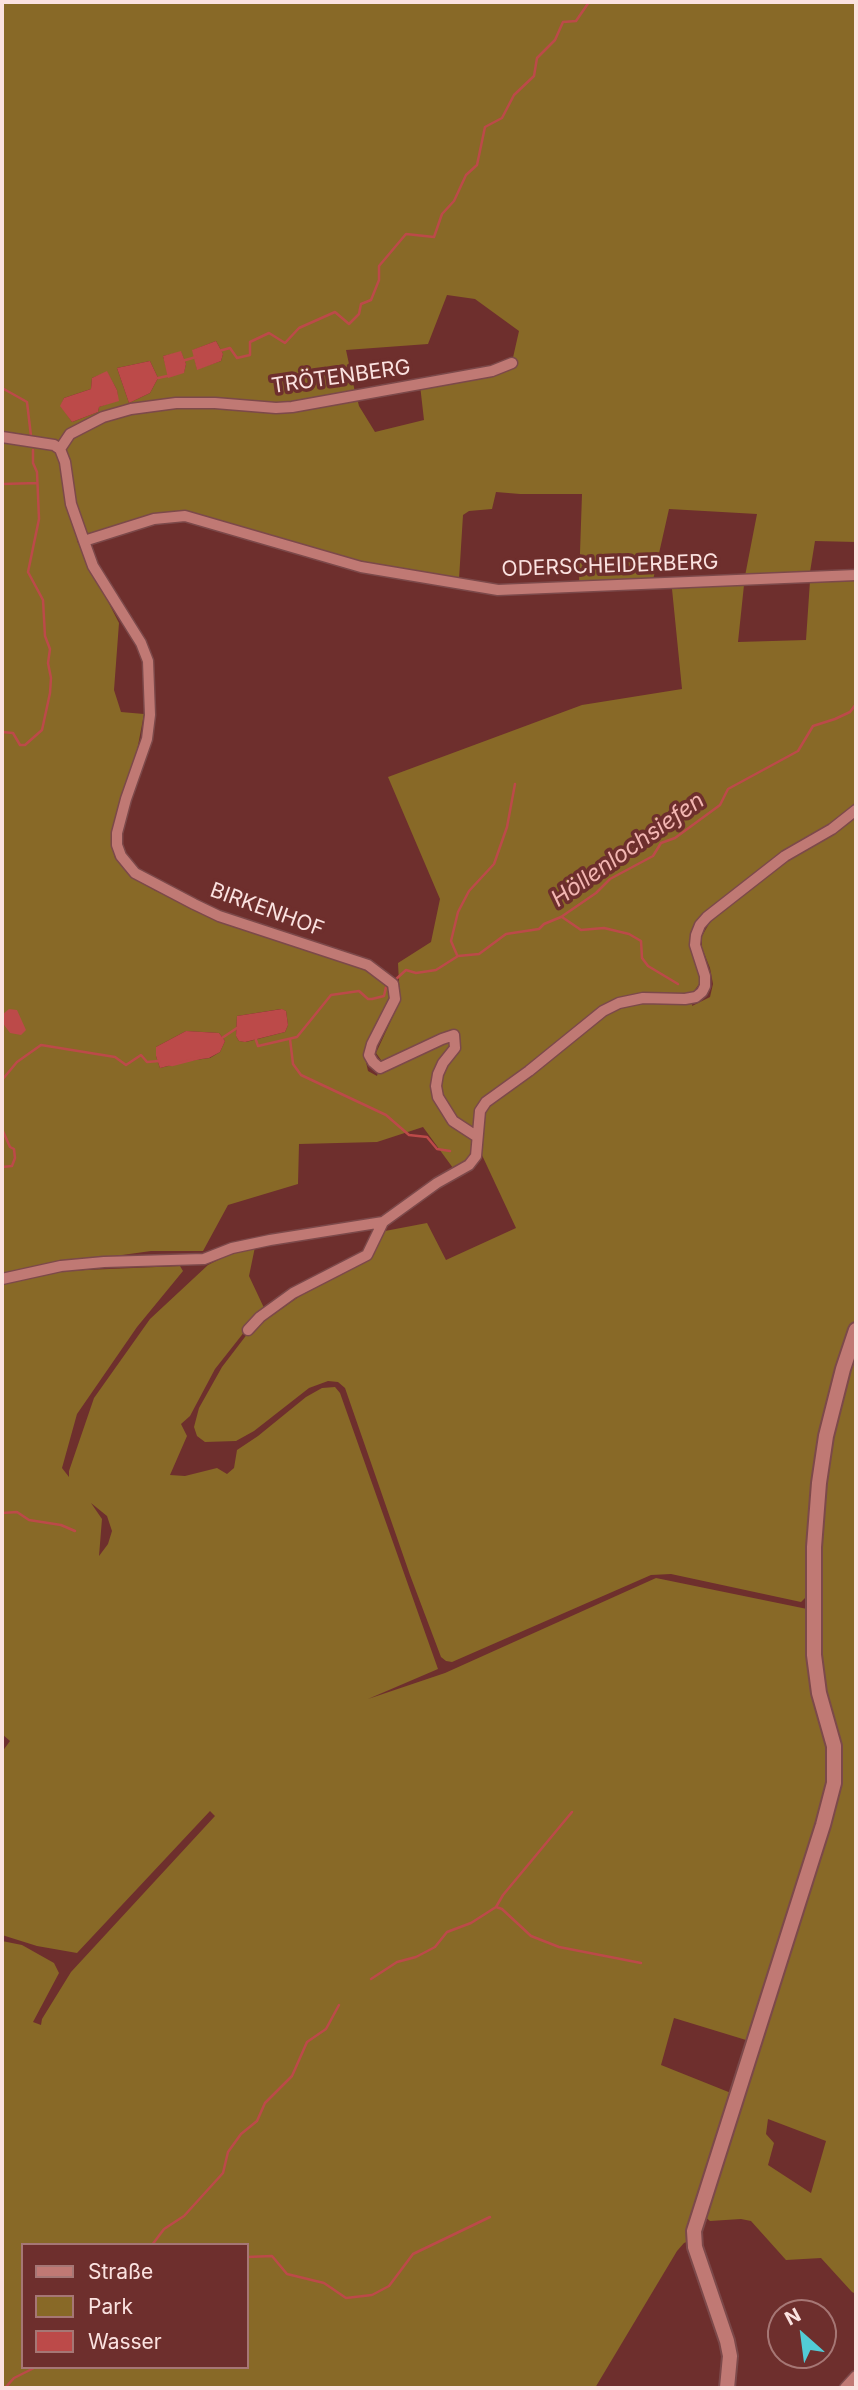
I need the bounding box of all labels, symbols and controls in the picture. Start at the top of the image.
street label: TRÖTENBERG [270,355,412,399]
street label: ODERSCHEIDERBERG [501,550,719,582]
water label: Höllenlochsiefen [546,787,710,913]
street label: BIRKENHOF [207,878,327,942]
legend [21,2243,248,2369]
text: Straße [88,2259,153,2284]
text: Park [88,2294,133,2319]
north arrow [767,2299,837,2369]
text: N [781,2303,805,2330]
text: Wasser [88,2329,162,2354]

